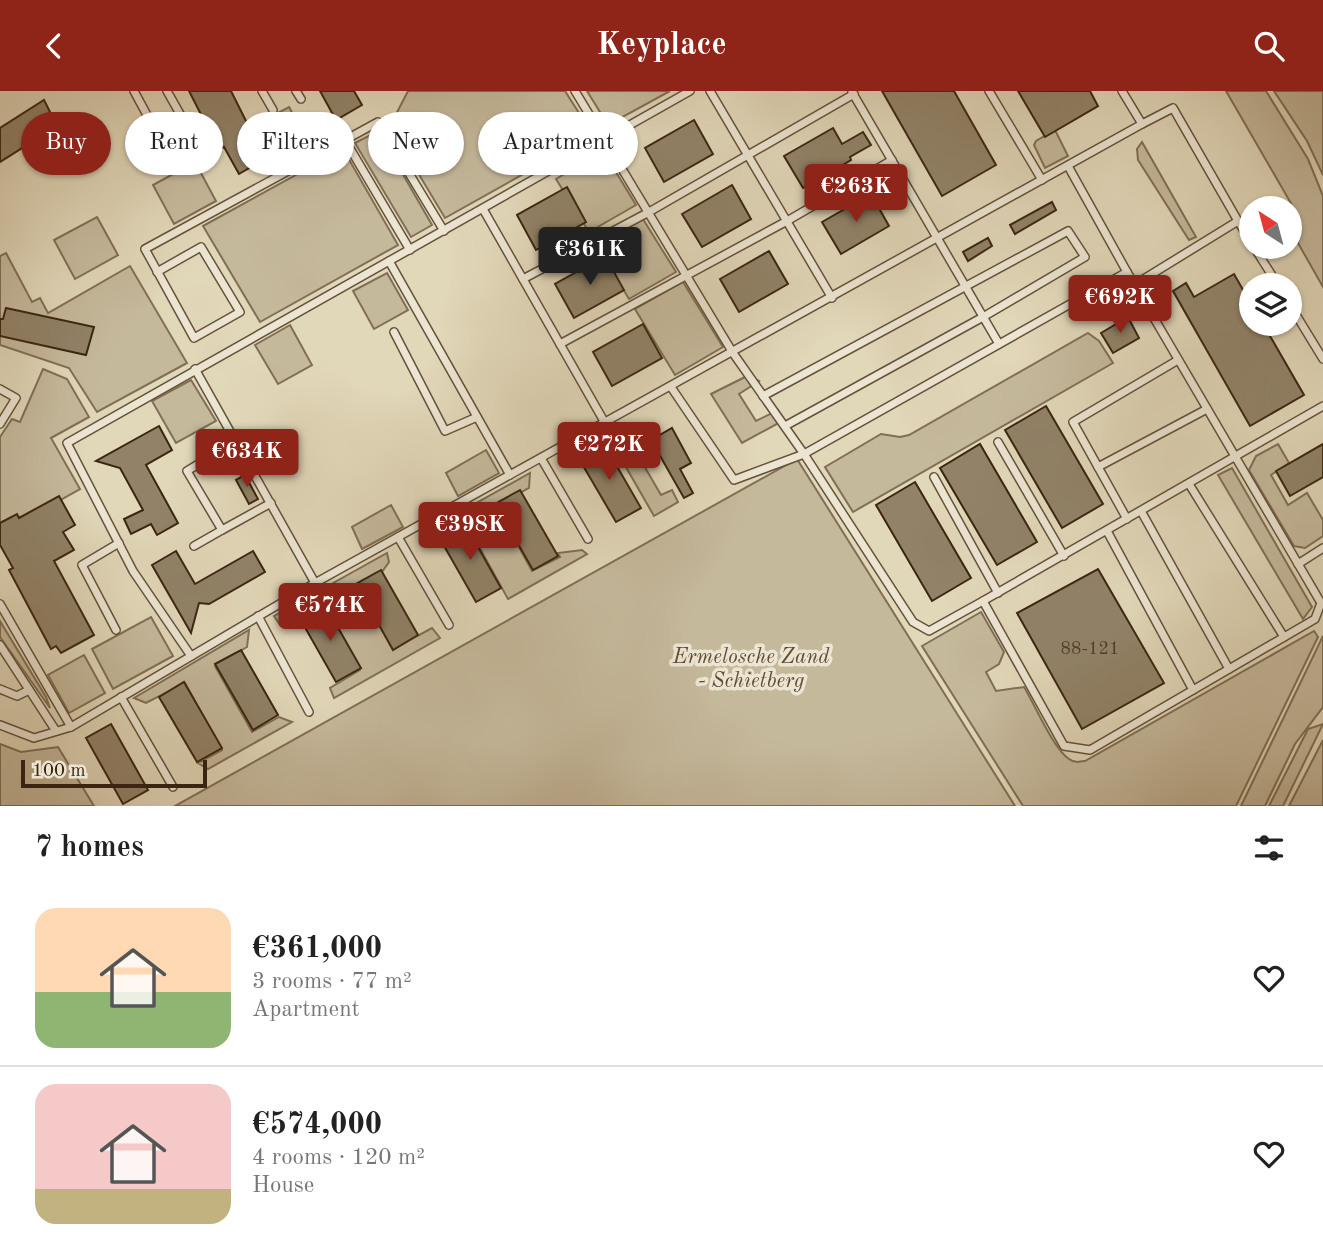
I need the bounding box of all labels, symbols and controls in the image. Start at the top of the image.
icon: back [35,27,73,65]
icon: search [1250,27,1288,65]
text: Keyplace [596,30,727,62]
chip: Buy [21,112,111,175]
chip: Rent [125,112,223,175]
chip: Filters [237,112,354,175]
chip: New [368,112,464,175]
chip: Apartment [478,112,638,175]
pin: €263K [807,165,905,224]
text: €263K [820,175,892,198]
north arrow [1239,196,1302,259]
map controls [1239,196,1302,336]
pin: €361K [541,227,639,287]
text: €361K [554,238,626,261]
button: layers [1239,273,1302,336]
pin: €692K [1071,275,1169,335]
text: €692K [1084,286,1156,309]
pin: €272K [560,423,658,482]
pin: €634K [198,429,296,489]
text: €272K [573,433,645,456]
text: €634K [211,440,283,463]
pin: €398K [421,503,519,562]
text: €398K [434,513,506,536]
pin: €574K [281,583,379,643]
text: €574K [294,594,366,617]
house number: 88-121 [1061,640,1119,658]
park label: Ermelosche Zand - Schietberg [672,647,830,692]
scale bar [21,757,206,789]
text: 100 m [32,762,85,781]
icon: filters [1250,829,1288,867]
text: 7 homes [35,833,144,863]
text: €361,000 [252,934,382,964]
icon: home [91,936,175,1020]
icon: heart [1250,959,1288,997]
text: 3 rooms · 77 m² [252,970,412,993]
text: Apartment [252,998,360,1021]
text: €574,000 [252,1110,382,1140]
icon: home [91,1112,175,1196]
icon: heart [1250,1135,1288,1173]
text: 4 rooms · 120 m² [252,1146,425,1169]
text: House [252,1174,314,1197]

